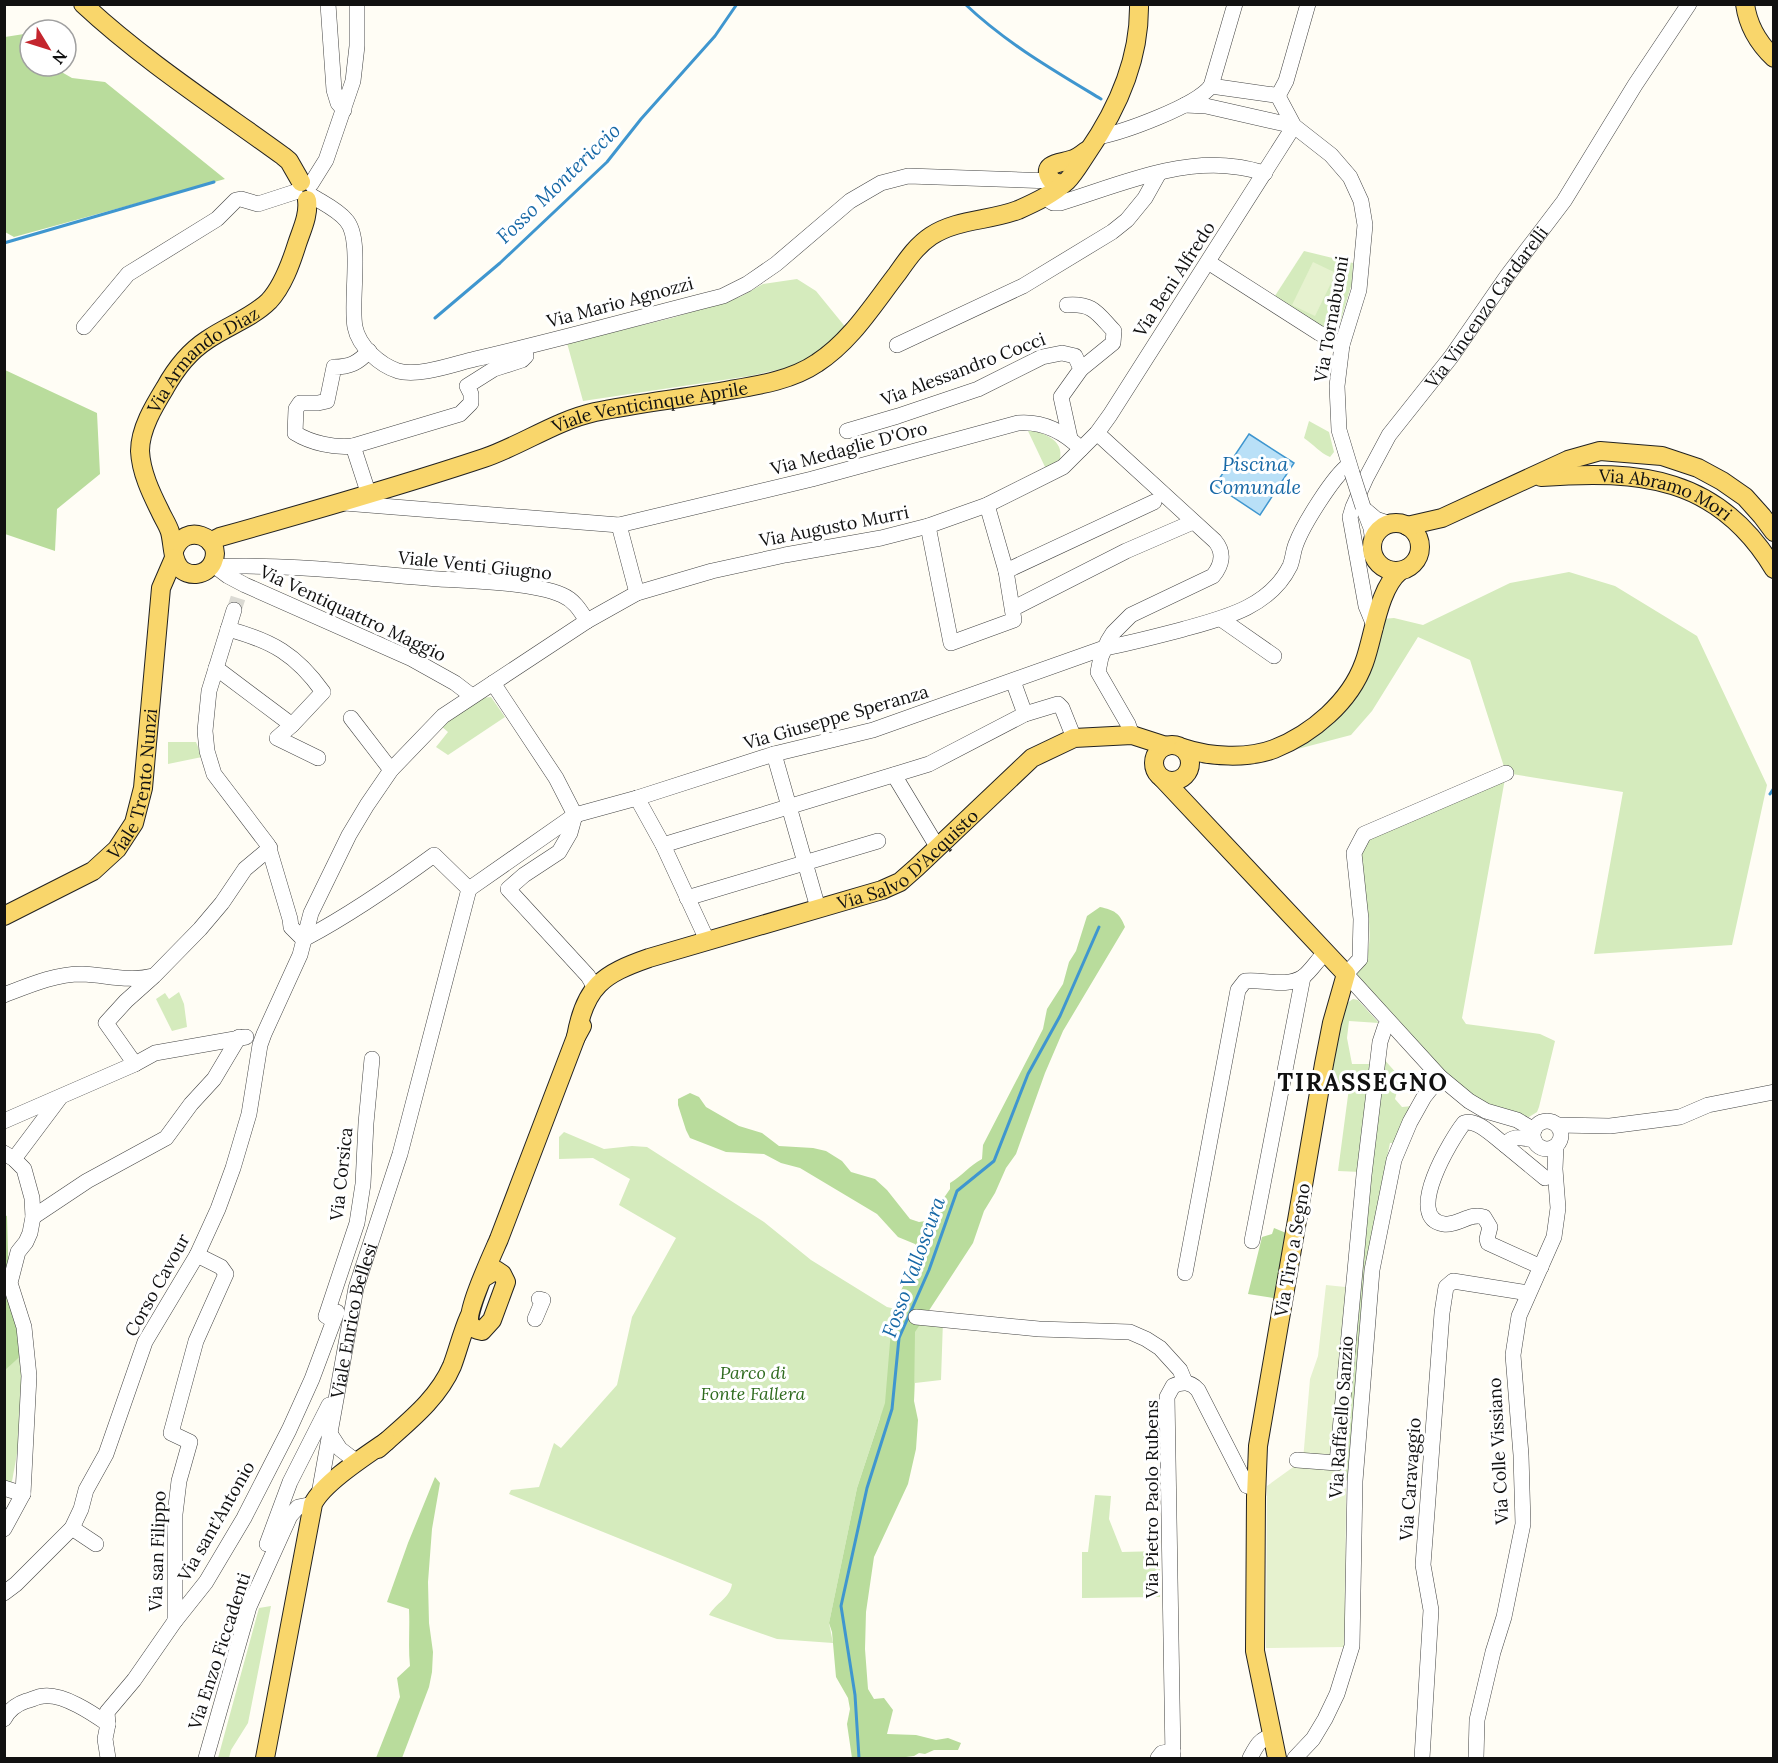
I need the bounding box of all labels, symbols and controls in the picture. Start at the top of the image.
north arrow [18,18,78,78]
text: N [48,46,72,68]
water label: Fosso Montericcio [491,118,625,248]
street label: Via Beni Alfredo [1128,217,1220,342]
street label: Via Vincenzo Cardarelli [1419,221,1552,393]
street label: Via Tornabuoni [1308,254,1353,385]
street label: Via Mario Agnozzi [543,271,696,333]
street label: Via Armando Diaz [141,301,263,418]
street label: Via Alessandro Cocci [877,327,1048,411]
street label: Viale Venticinque Aprile [547,376,750,438]
street label: Via Medaglie D'Oro [767,416,930,480]
water label: Piscina Comunale [1209,451,1301,499]
street label: Via Abramo Mori [1598,463,1737,525]
street label: Via Augusto Murri [756,500,911,552]
street label: Viale Venti Giugno [396,545,553,585]
street label: Via Ventiquattro Maggio [255,559,450,666]
street label: Via Giuseppe Speranza [740,680,931,755]
street label: Viale Trento Nunzi [101,707,162,865]
street label: Via Salvo D'Acquisto [833,804,983,914]
district label: TIRASSEGNO [1278,1067,1448,1098]
street label: Via Corsica [325,1126,357,1223]
street label: Via Tiro a Segno [1269,1181,1315,1320]
water label: Fosso Valloscura [876,1193,950,1341]
street label: Corso Cavour [119,1229,195,1341]
street label: Viale Enrico Bellesi [325,1240,382,1401]
street label: Via Raffaello Sanzio [1324,1335,1358,1500]
park label: Parco di Fonte Fallera [701,1361,806,1405]
street label: Via Colle Vissiano [1483,1377,1513,1526]
street label: Via Pietro Paolo Rubens [1140,1400,1163,1599]
street label: Via Caravaggio [1394,1417,1426,1542]
street label: Via sant'Antonio [172,1457,260,1586]
street label: Via san Filippo [143,1490,171,1613]
street label: Via Enzo Ficcadenti [182,1570,255,1733]

